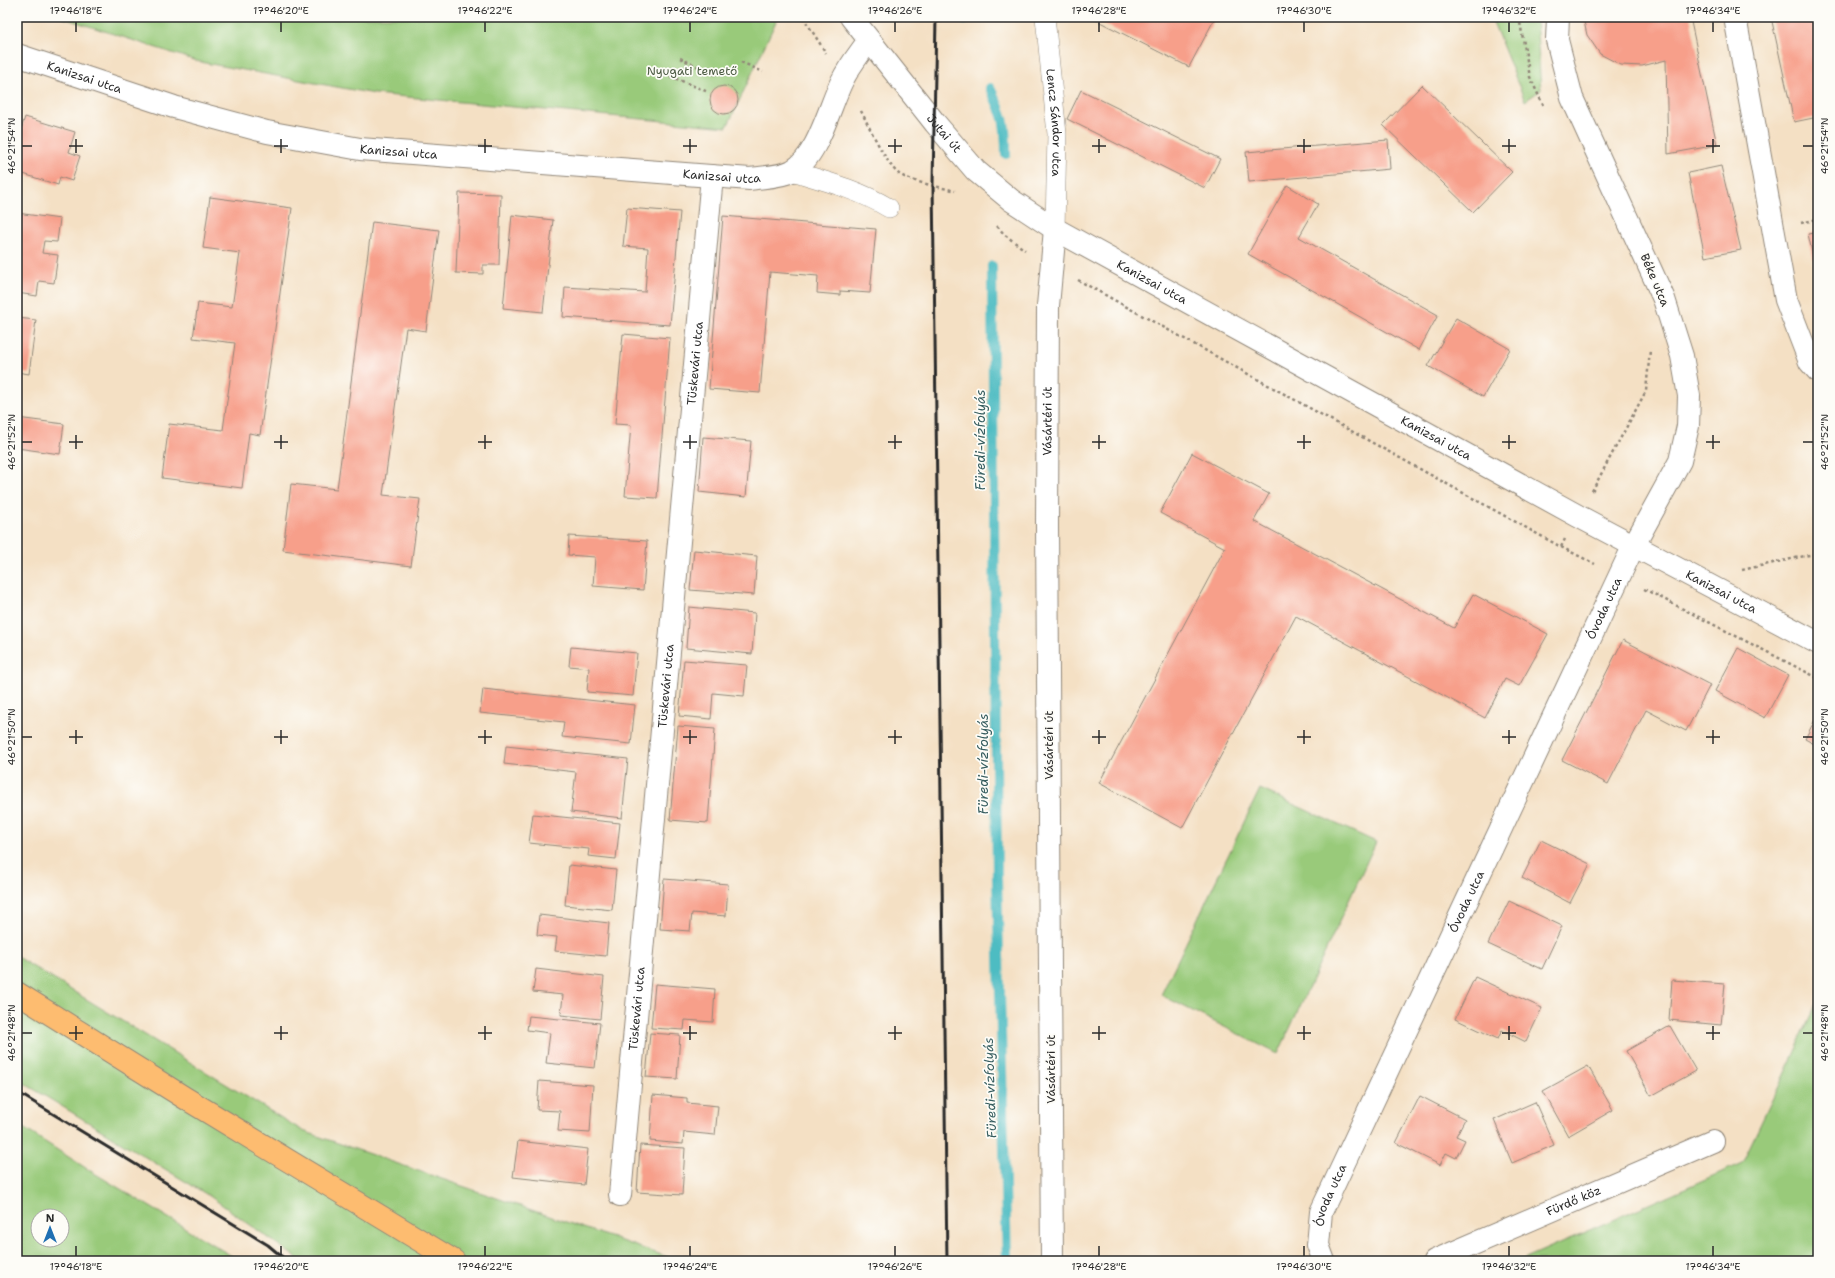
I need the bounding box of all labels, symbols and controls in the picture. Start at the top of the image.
text: 17°46'18"E [50,4,102,17]
text: 17°46'20"E [253,4,309,17]
text: 17°46'22"E [458,4,512,17]
text: 17°46'24"E [663,4,717,17]
text: 17°46'26"E [868,4,922,17]
text: 17°46'28"E [1071,4,1127,17]
text: 17°46'30"E [1276,4,1332,17]
text: 17°46'32"E [1482,4,1536,17]
text: 17°46'34"E [1685,4,1741,17]
street label: Kanizsai utca [45,57,124,97]
park label: Nyugati temető [647,63,737,79]
street label: Lencz Sándor utca [1042,68,1065,177]
street label: Jutai út [923,111,965,156]
text: 46°21'54"N [5,118,18,174]
text: 46°21'54"N [1818,118,1831,174]
street label: Kanizsai utca [359,141,439,163]
street label: Kanizsai utca [682,166,762,187]
street label: Béke utca [1637,251,1674,309]
street label: Kanizsai utca [1114,256,1190,308]
street label: Tüskevári utca [683,320,707,406]
street label: Vásártéri út [1039,386,1056,456]
water label: Füredi-vízfolyás [972,389,989,491]
street label: Kanizsai utca [1398,412,1474,464]
text: 46°21'52"N [5,414,18,470]
text: 46°21'52"N [1818,414,1831,470]
street label: Kanizsai utca [1683,566,1760,617]
street label: Óvoda utca [1583,574,1626,642]
street label: Tüskevári utca [654,643,678,729]
text: 46°21'50"N [5,708,18,766]
text: 46°21'50"N [1818,708,1831,766]
street label: Vásártéri út [1041,710,1057,780]
water label: Füredi-vízfolyás [975,713,992,815]
street label: Óvoda utca [1445,868,1488,935]
street label: Tüskevári utca [625,966,649,1051]
text: 46°21'48"N [5,1004,18,1062]
text: 46°21'48"N [1818,1004,1831,1062]
street label: Vásártéri út [1043,1034,1059,1104]
water label: Füredi-vízfolyás [980,1037,1000,1139]
street label: Óvoda utca [1312,1161,1351,1227]
street label: Fürdő köz [1544,1182,1603,1220]
north arrow [30,1208,70,1248]
text: N [46,1211,55,1226]
text: 17°46'18"E [50,1260,102,1273]
text: 17°46'20"E [253,1260,309,1273]
text: 17°46'22"E [458,1260,512,1273]
text: 17°46'24"E [663,1260,717,1273]
text: 17°46'26"E [868,1260,922,1273]
text: 17°46'28"E [1071,1260,1127,1273]
text: 17°46'30"E [1276,1260,1332,1273]
text: 17°46'32"E [1482,1260,1536,1273]
text: 17°46'34"E [1685,1260,1741,1273]

